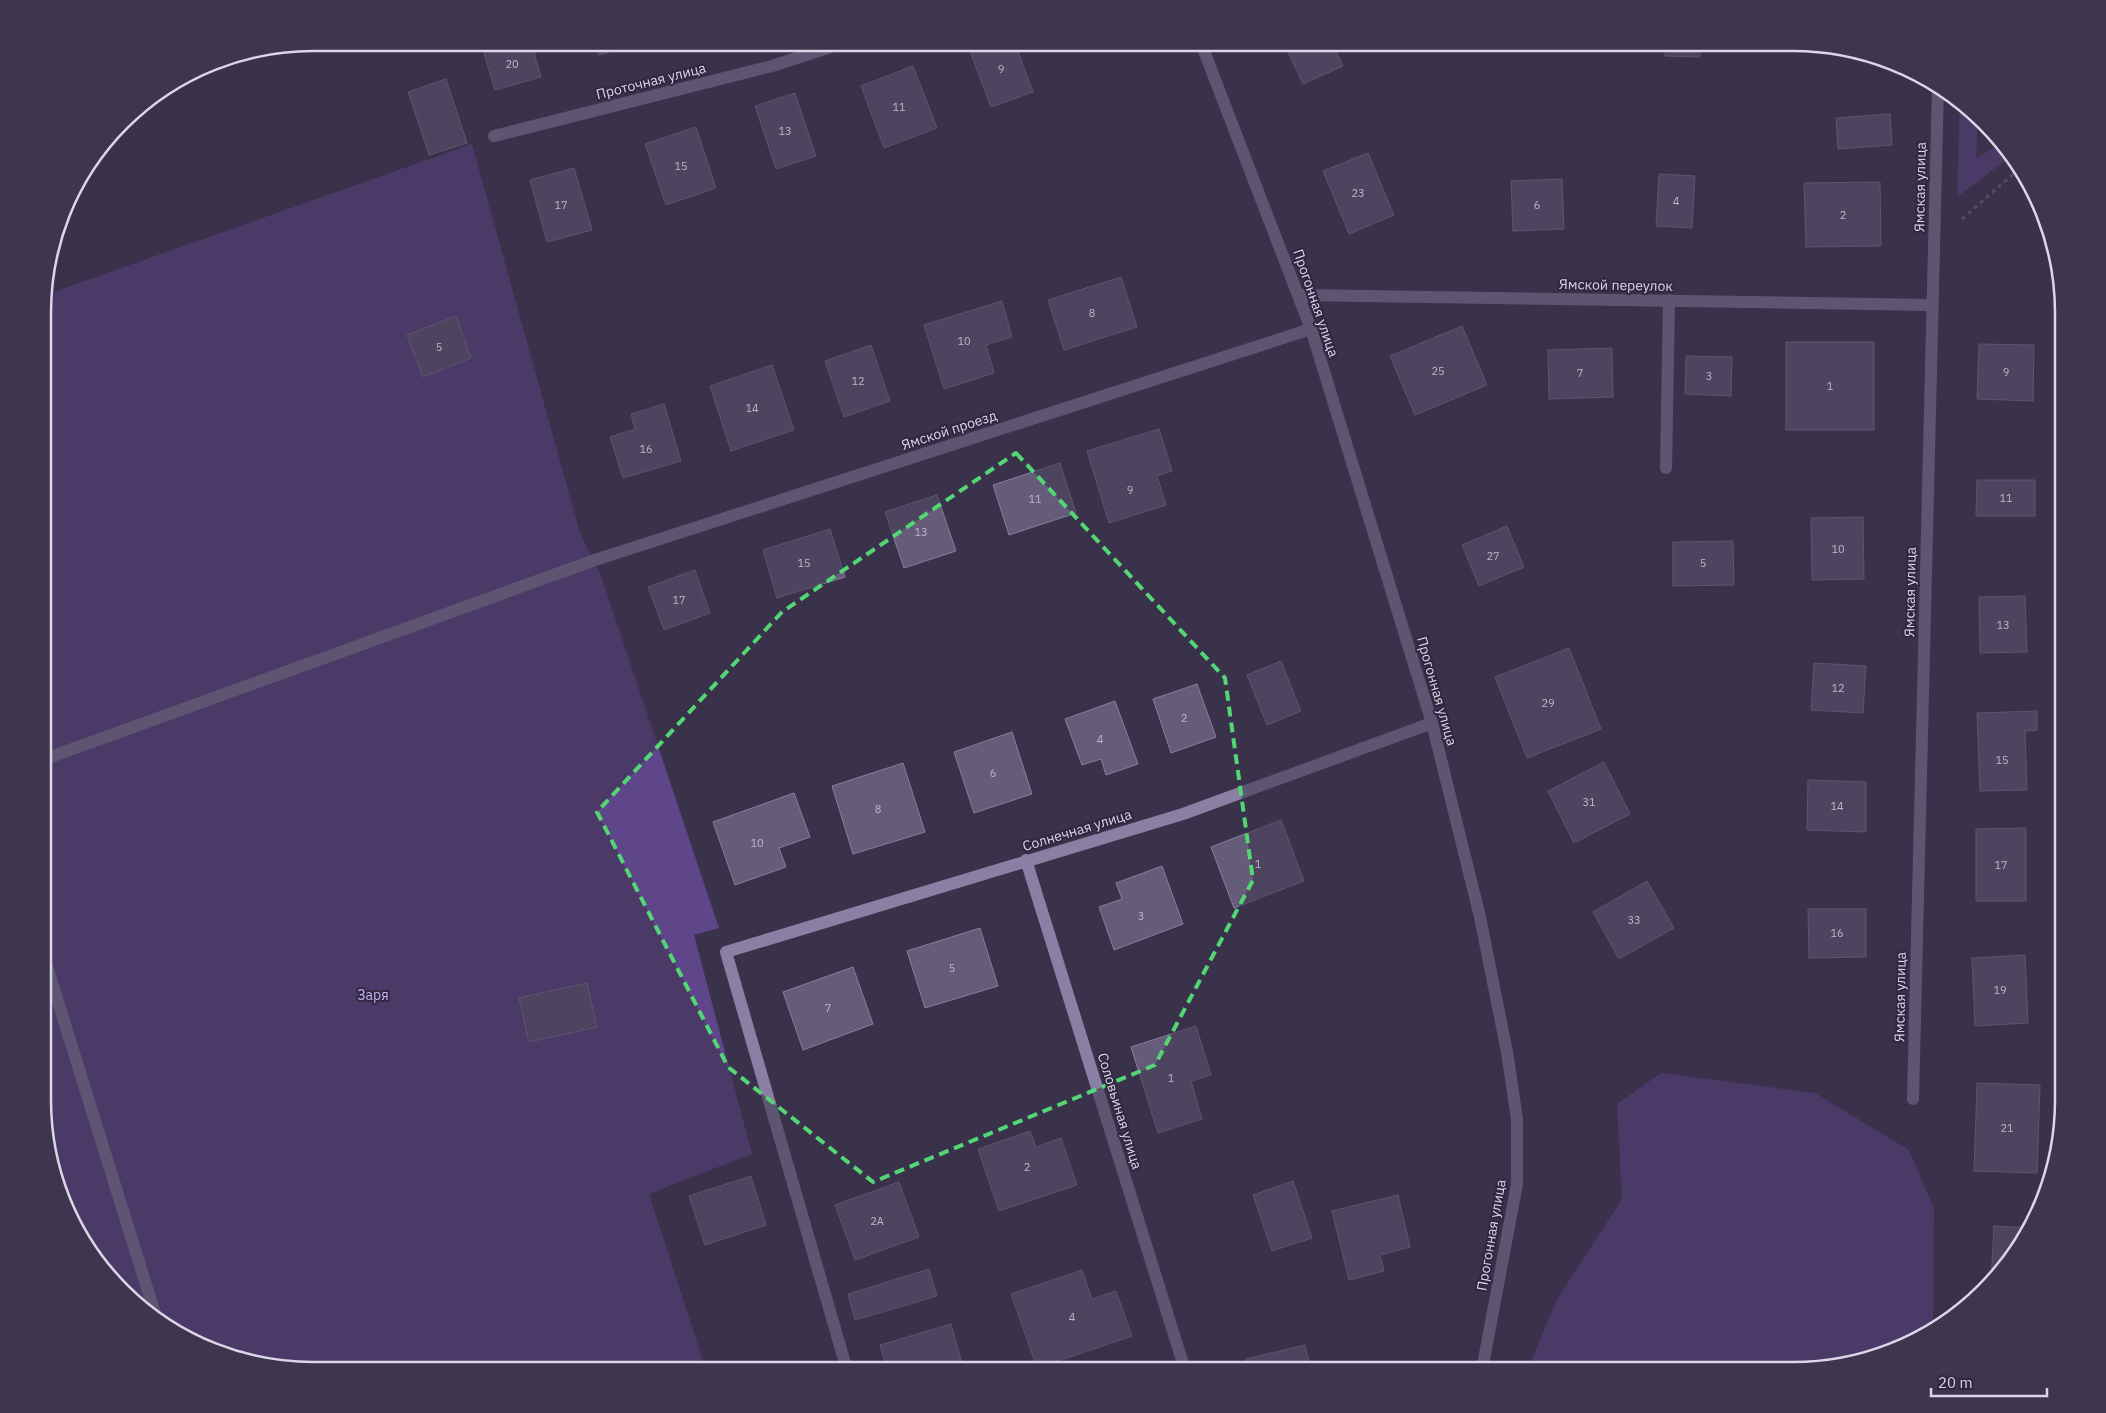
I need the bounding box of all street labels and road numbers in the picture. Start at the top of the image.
street label: Проточная улица [594,59,708,103]
street label: Ямская улица [1910,141,1930,232]
street label: Прогонная улица [1289,247,1343,360]
street label: Ямской переулок [1559,275,1674,295]
street label: Ямской проезд [899,406,999,454]
street label: Ямская улица [1900,546,1920,637]
street label: Прогонная улица [1413,634,1461,748]
street label: Солнечная улица [1020,805,1134,855]
street label: Ямская улица [1890,951,1910,1042]
street label: Соловьиная улица [1094,1051,1146,1172]
street label: Прогонная улица [1472,1177,1510,1292]

